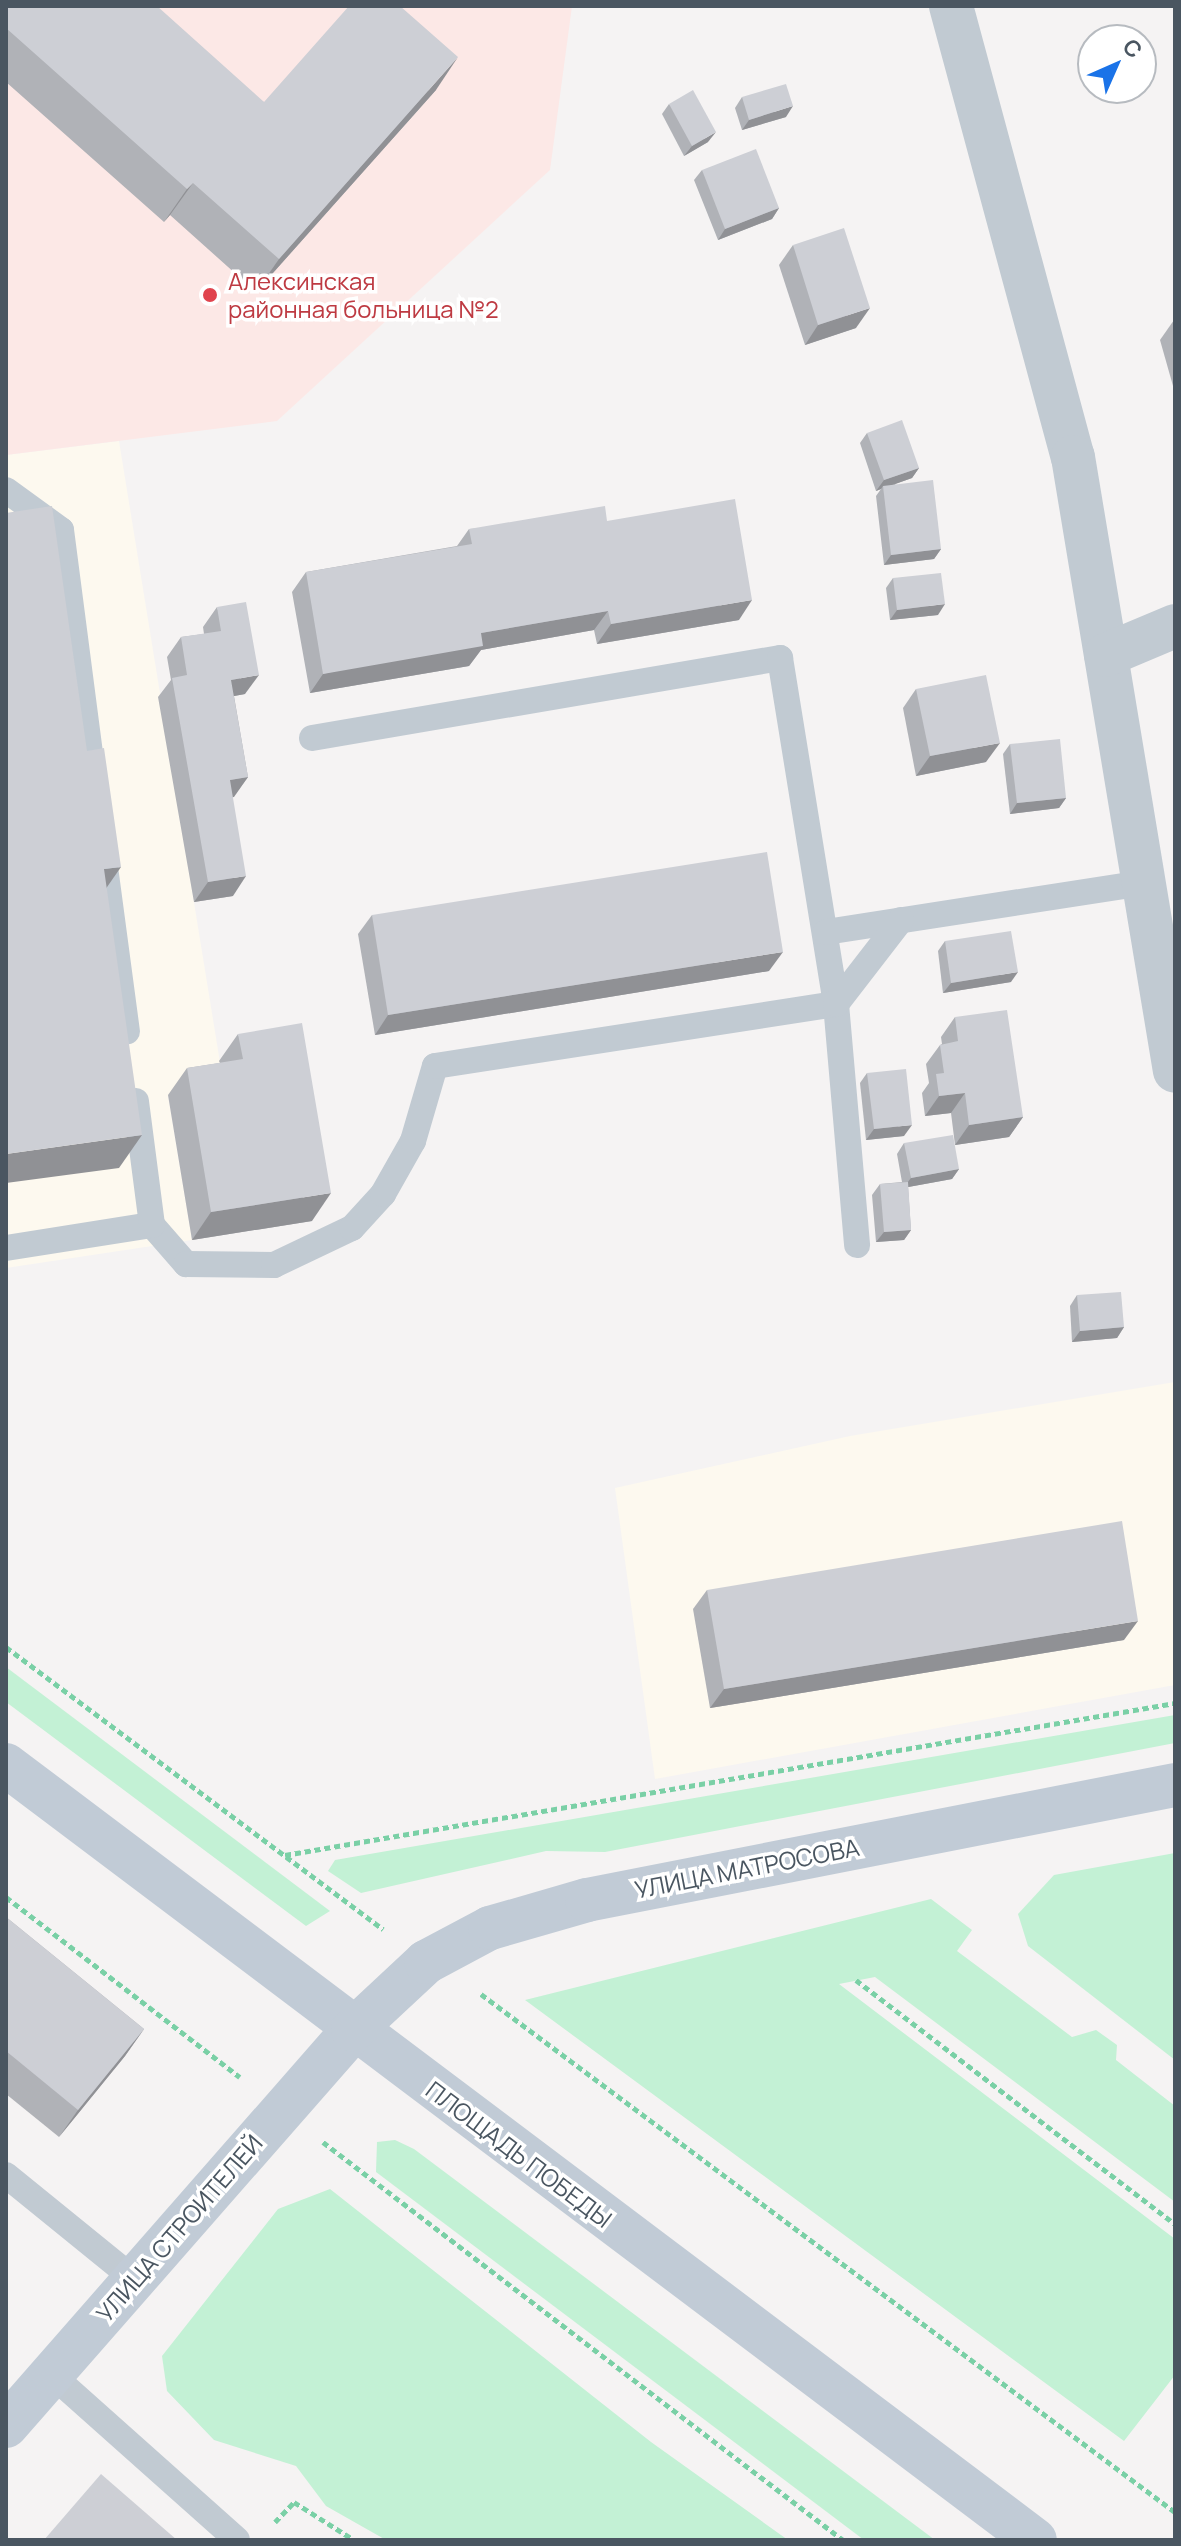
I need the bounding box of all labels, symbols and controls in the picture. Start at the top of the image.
north arrow [1077,24,1157,104]
text: С [1116,32,1149,65]
place label: Алексинская районная больница №2 [228,267,499,323]
marker: Алексинская районная больница №2 [199,284,221,306]
street label: УЛИЦА МАТРОСОВА [632,1832,862,1904]
street label: ПЛОЩАДЬ ПОБЕДЫ [421,2075,617,2233]
street label: УЛИЦА СТРОИТЕЛЕЙ [90,2129,268,2327]

